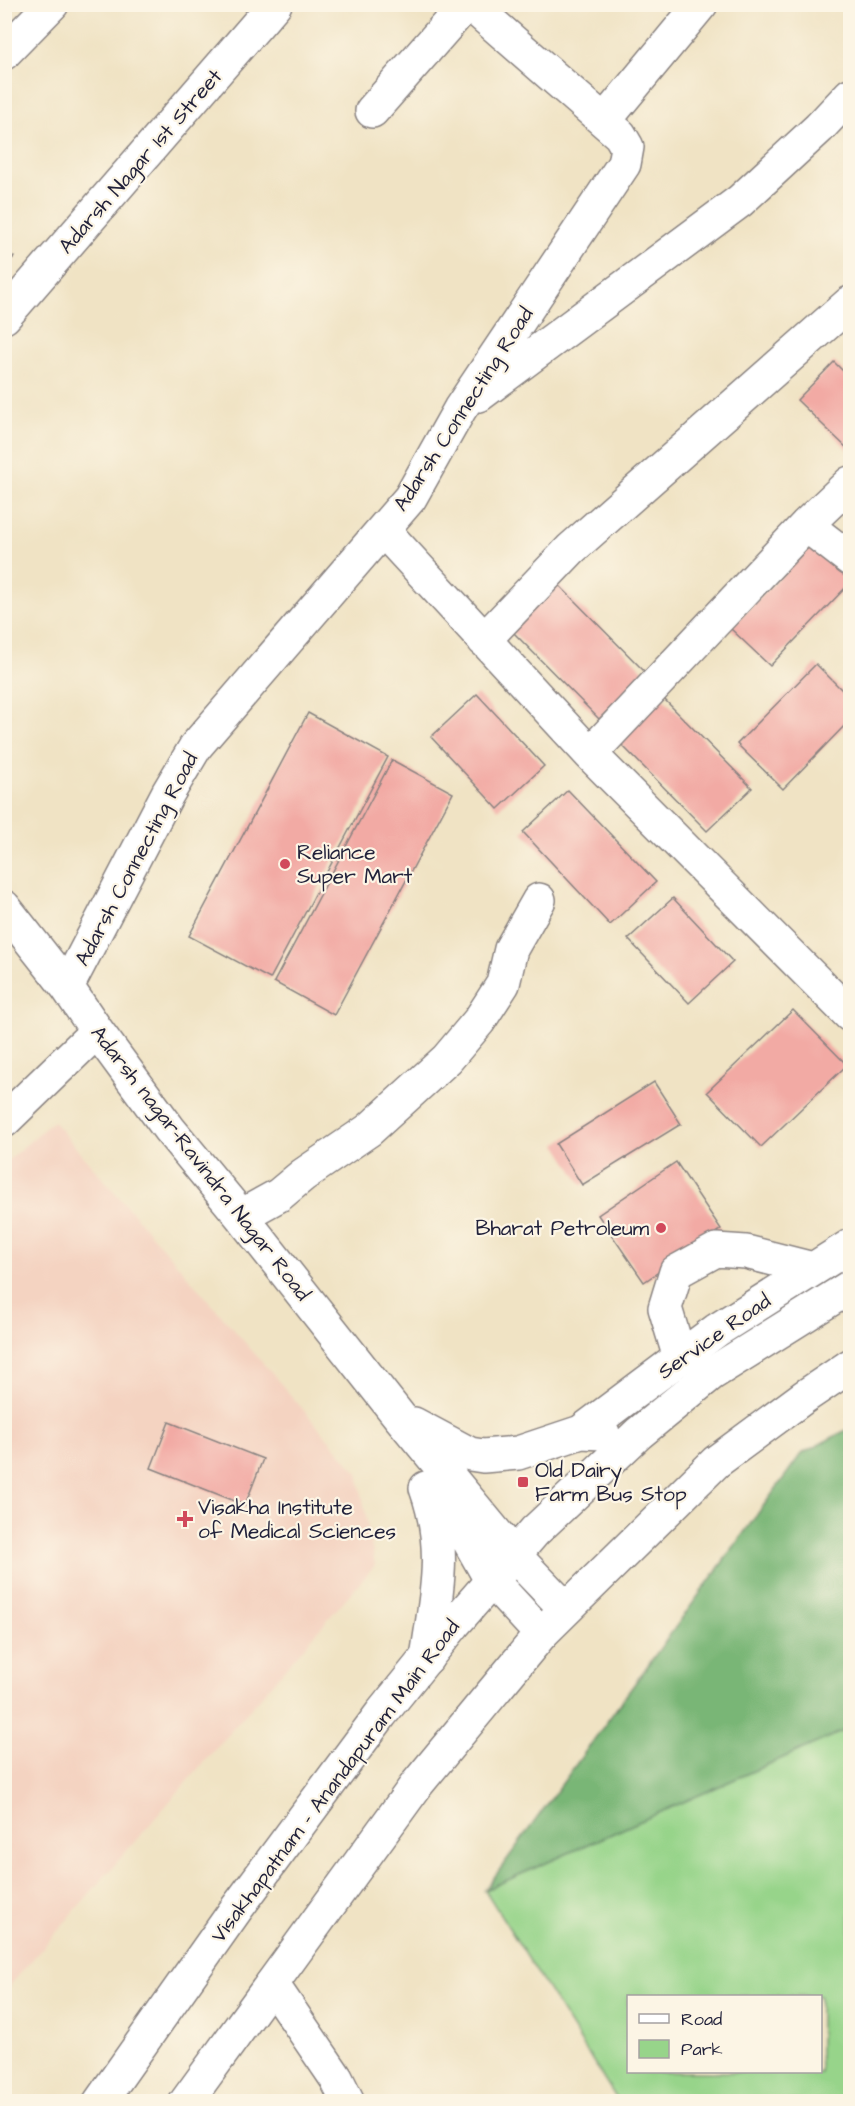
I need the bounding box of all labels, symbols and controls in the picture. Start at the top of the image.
street label: Adarsh Nagar 1st Street [52,62,231,261]
street label: Adarsh Connecting Road [386,301,542,518]
street label: Adarsh Connecting Road [68,747,207,972]
place label: Reliance Super Mart [297,838,413,892]
marker: Reliance Super Mart [278,857,292,871]
street label: Adarsh nagar-Ravindra Nagar Road [82,1020,317,1308]
place label: Bharat Petroleum [476,1214,650,1243]
marker: Bharat Petroleum [654,1221,668,1235]
street label: Service Road [652,1287,777,1386]
place label: Old Dairy Farm Bus Stop [535,1456,687,1510]
marker: Old Dairy Farm Bus Stop [516,1475,530,1489]
place label: Visakha Institute of Medical Sciences [198,1493,396,1546]
marker: Visakha Institute of Medical Sciences [176,1510,194,1528]
street label: Visakhapatnam - Anandapuram Main Road [204,1614,468,1949]
legend [627,1995,822,2073]
text: Road [681,2007,722,2032]
text: Park [681,2037,723,2062]

